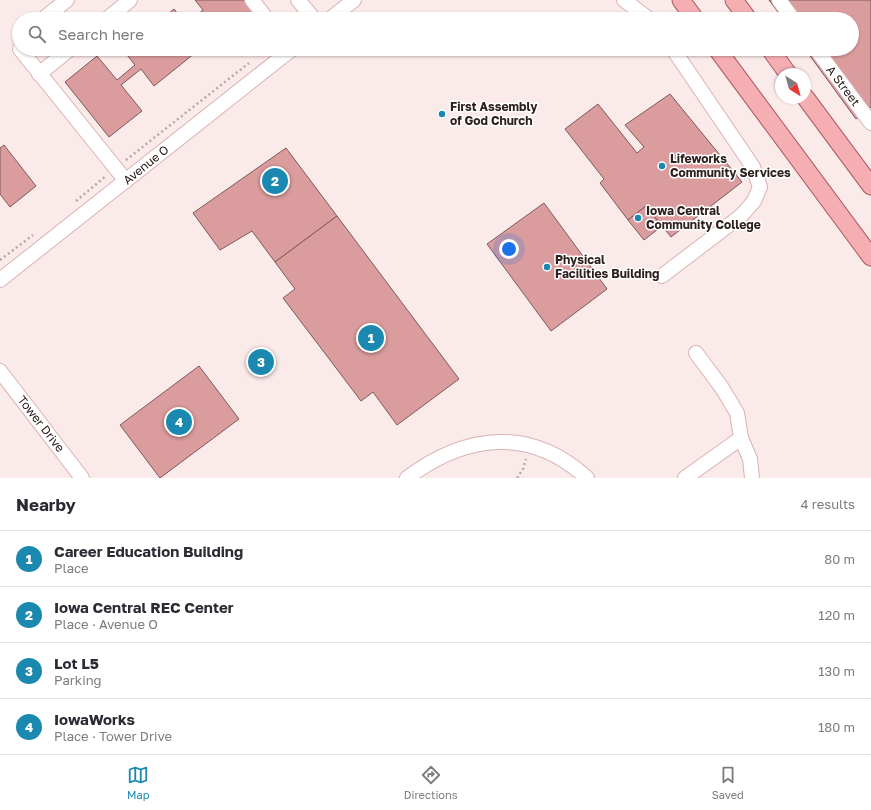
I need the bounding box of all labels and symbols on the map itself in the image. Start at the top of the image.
street label: A Street [823,63,864,109]
north arrow [775,68,811,104]
place label: First Assembly of God Church [450,99,538,128]
marker: First Assembly of God Church [437,109,447,119]
street label: Avenue O [120,142,172,188]
place label: Lifeworks Community Services [670,151,791,180]
marker: Lifeworks Community Services [657,161,667,171]
pin: 2 [262,166,288,196]
place label: Iowa Central Community College [646,203,761,232]
marker: Iowa Central Community College [633,213,643,223]
your location [499,239,519,259]
place label: Physical Facilities Building [555,252,659,281]
marker: Physical Facilities Building [542,262,552,272]
pin: 1 [358,323,384,353]
pin: 3 [248,347,274,377]
street label: Tower Drive [15,393,68,455]
pin: 4 [166,407,192,437]

